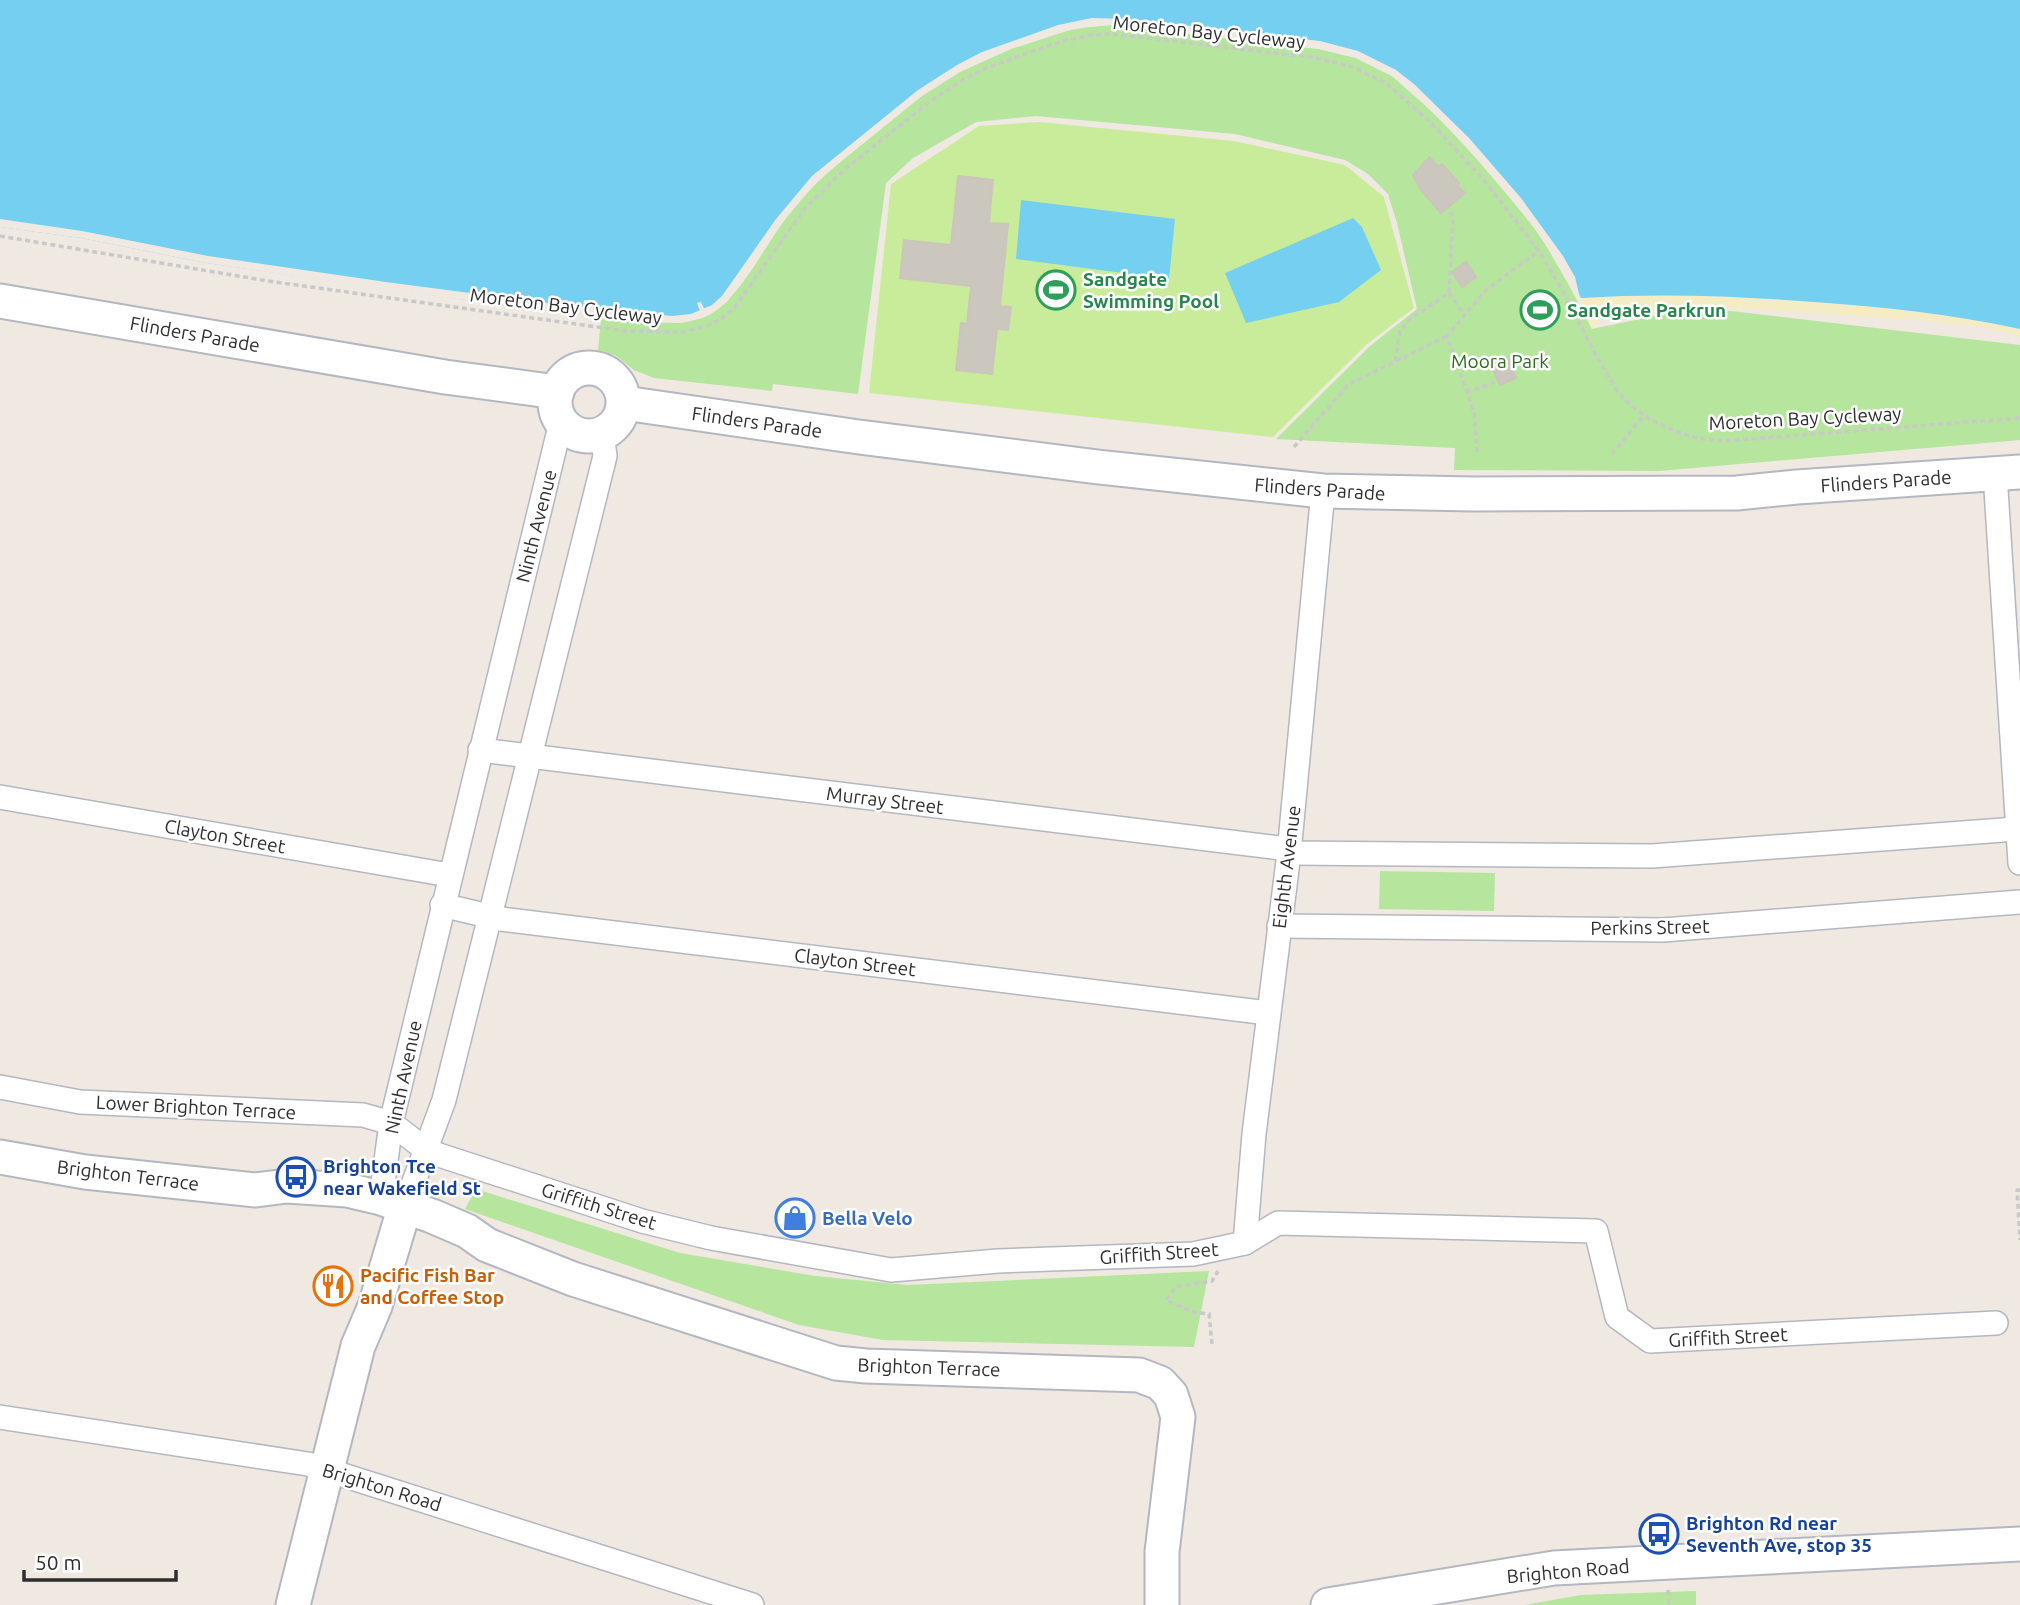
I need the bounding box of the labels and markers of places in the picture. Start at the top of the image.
place label: Sandgate Swimming Pool [1083,268,1219,312]
sports icon: Sandgate Swimming Pool [1035,269,1077,311]
sports icon: Sandgate Parkrun [1519,289,1561,331]
place label: Sandgate Parkrun [1567,299,1726,321]
place label: Brighton Tce near Wakefield St [323,1155,481,1199]
bus stop icon: Brighton Tce near Wakefield St [275,1156,317,1198]
shop icon: Bella Velo [774,1197,816,1239]
place label: Bella Velo [822,1207,913,1229]
place label: Pacific Fish Bar and Coffee Stop [360,1264,504,1308]
restaurant icon: Pacific Fish Bar and Coffee Stop [312,1265,354,1307]
place label: Brighton Rd near Seventh Ave, stop 35 [1686,1512,1872,1556]
bus stop icon: Brighton Rd near Seventh Ave, stop 35 [1638,1513,1680,1555]

